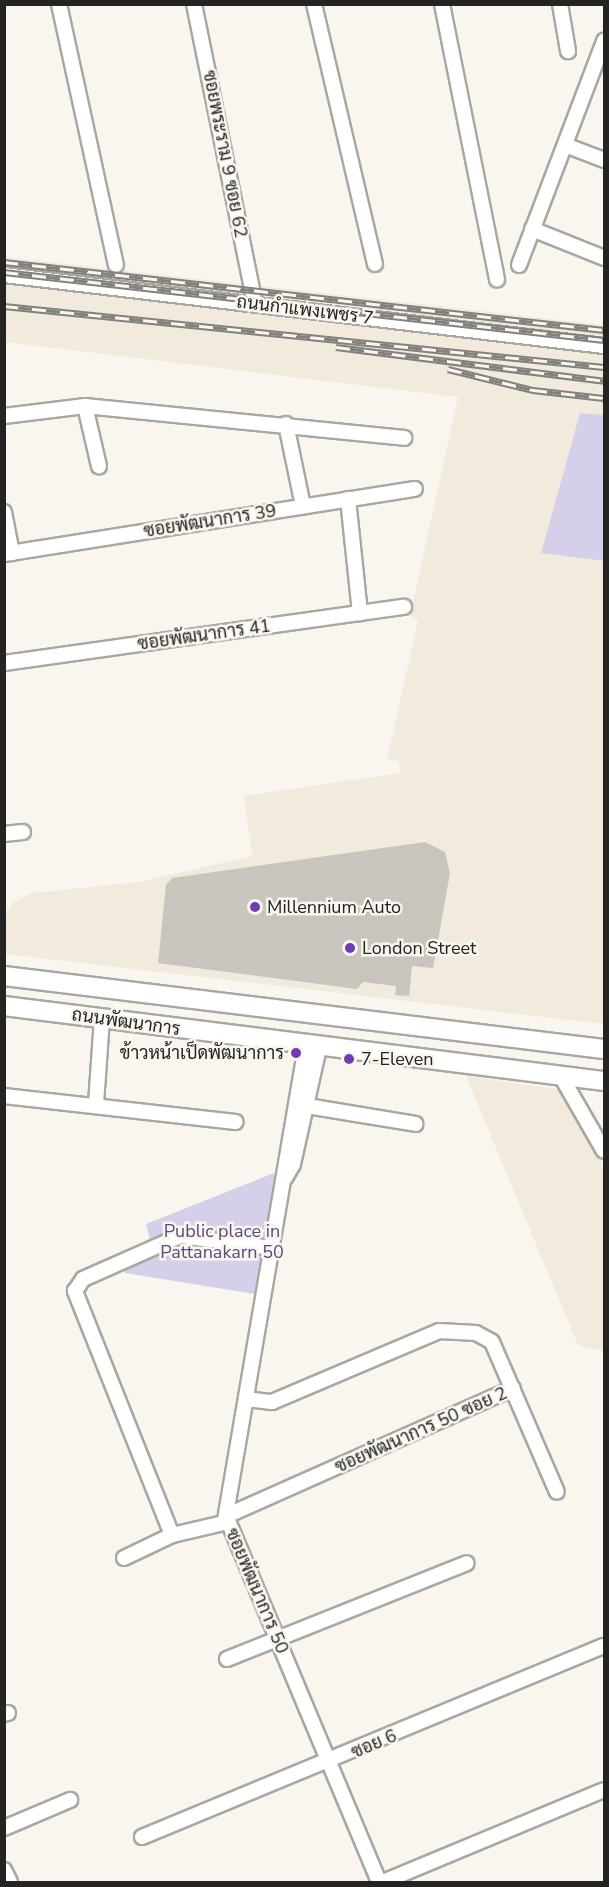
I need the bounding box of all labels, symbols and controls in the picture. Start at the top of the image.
street label: ซอยพระราม 9 ซอย 62 [198,69,252,239]
street label: ถนนกำแพงเพชร 7 [235,291,375,329]
street label: ซอยพัฒนาการ 39 [142,500,278,542]
street label: ซอยพัฒนาการ 41 [136,615,272,655]
place label: Millennium Auto [267,896,401,918]
marker: Millennium Auto [248,900,262,914]
place label: London Street [362,937,476,959]
marker: London Street [343,941,357,955]
street label: ถนนพัฒนาการ [70,1004,182,1040]
place label: ข้าวหน้าเป็ดพัฒนาการ [120,1042,284,1064]
marker: ข้าวหน้าเป็ดพัฒนาการ [289,1046,303,1060]
place label: 7-Eleven [361,1048,434,1070]
marker: 7-Eleven [342,1052,356,1066]
park label: Public place in Pattanakarn 50 [160,1221,284,1264]
street label: ซอยพัฒนาการ 50 ซอย 2 [332,1382,510,1478]
street label: ซอยพัฒนาการ 50 [221,1525,293,1657]
street label: ซอย 6 [348,1725,400,1763]

